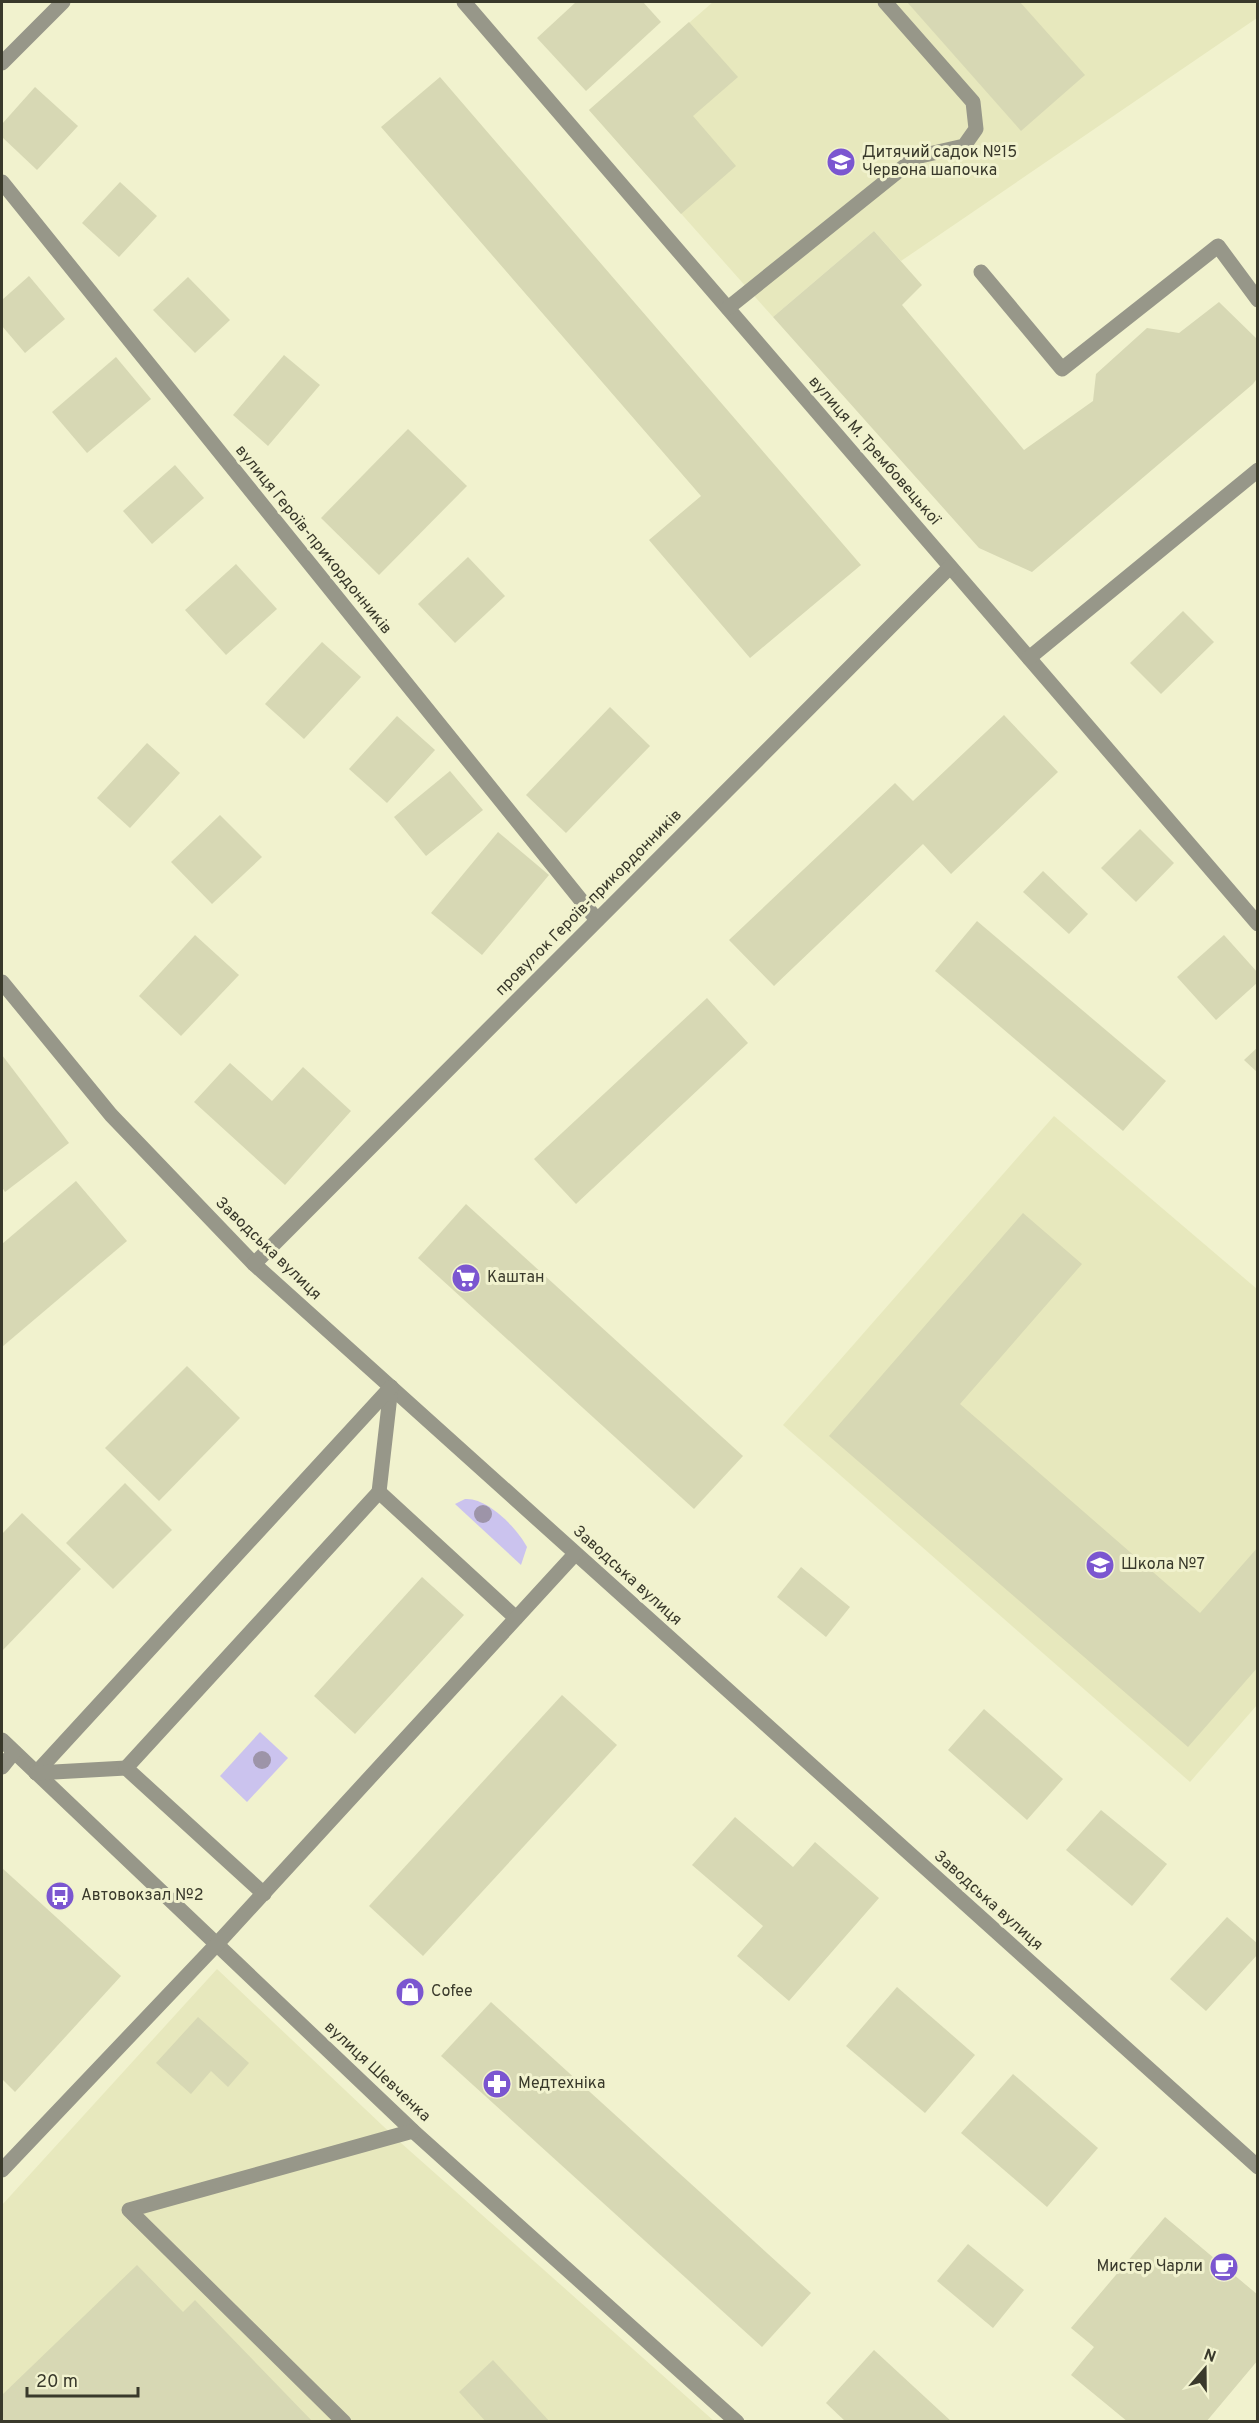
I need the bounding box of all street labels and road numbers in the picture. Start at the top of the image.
street label: вулиця М. Трембовецької [804,372,945,530]
street label: вулиця Героїв-прикордонників [230,441,396,639]
street label: провулок Героїв-прикордонників [492,806,686,1000]
street label: Заводська вулиця [211,1193,325,1305]
street label: Заводська вулиця [568,1522,686,1630]
street label: Заводська вулиця [929,1847,1047,1955]
street label: вулиця Шевченка [320,2017,434,2127]

